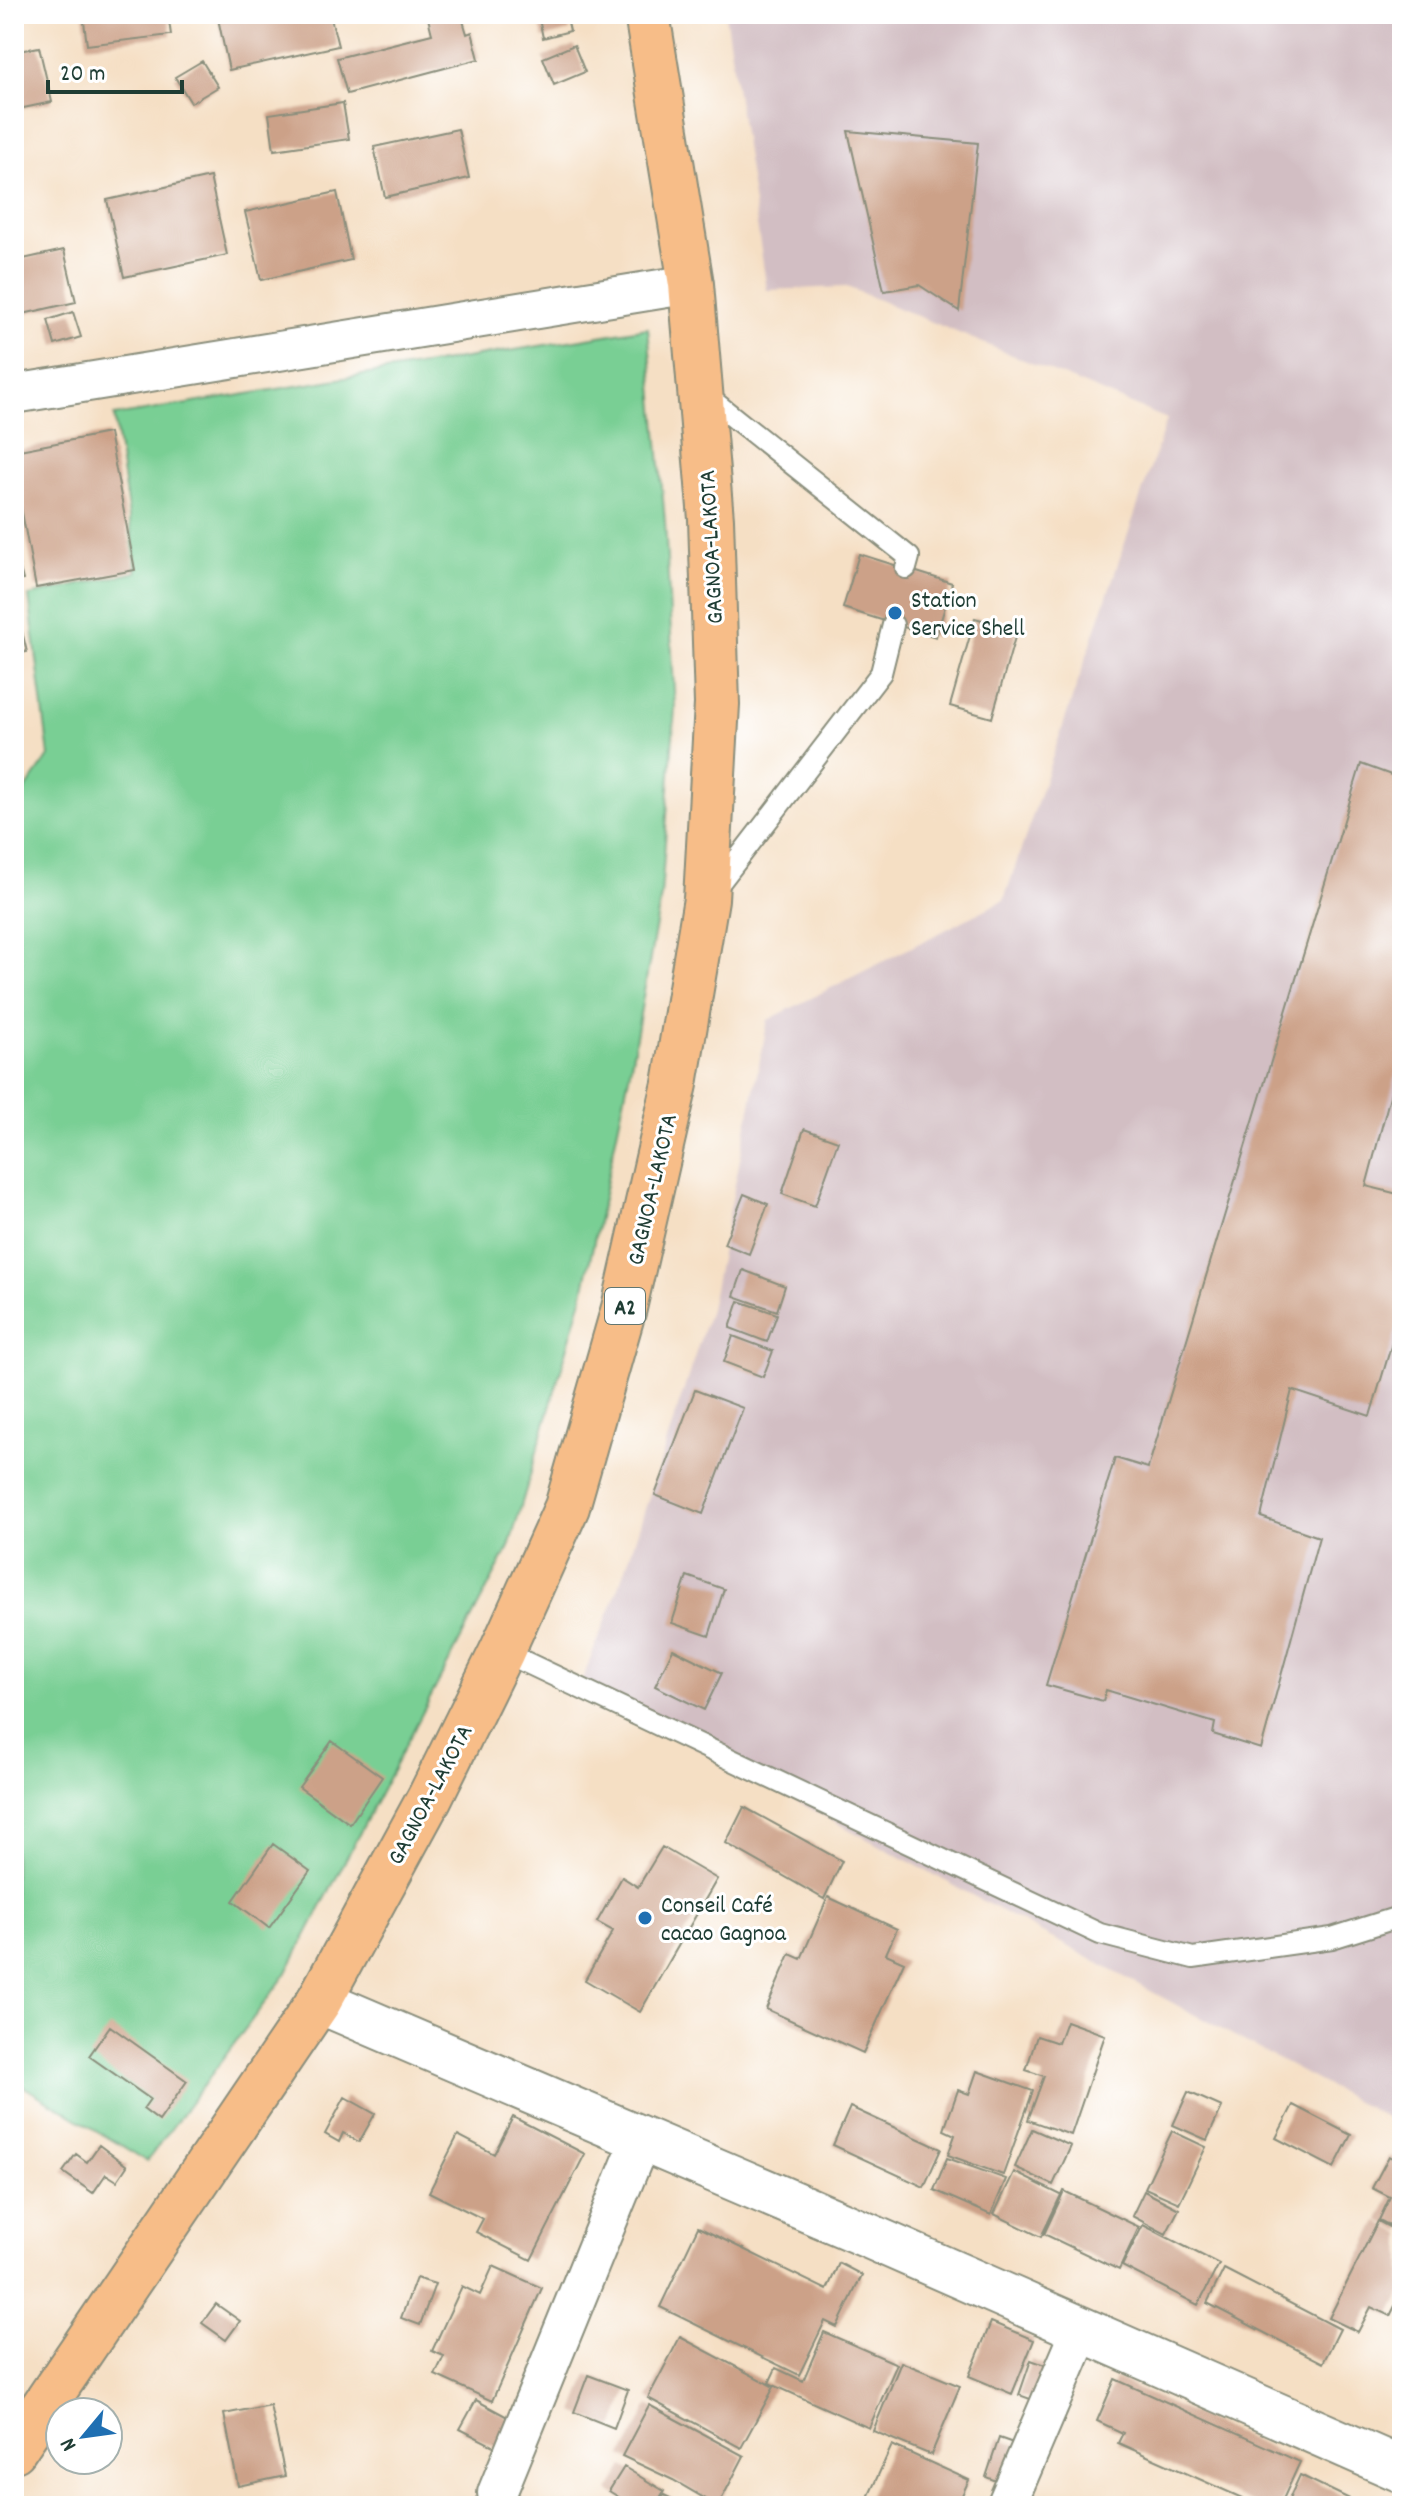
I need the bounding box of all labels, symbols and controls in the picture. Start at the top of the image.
scale bar [48,44,182,94]
text: 20 m [60,58,106,92]
street label: GAGNOA-LAKOTA [692,469,734,625]
place label: Station Service Shell [911,585,1025,647]
marker: Station Service Shell [886,604,904,622]
street label: GAGNOA-LAKOTA [620,1110,688,1269]
road number: A2 [605,1288,645,1324]
street label: GAGNOA-LAKOTA [380,1719,483,1872]
place label: Conseil Café cacao Gagnoa [661,1890,787,1952]
marker: Conseil Café cacao Gagnoa [636,1909,654,1927]
north arrow [44,2396,124,2476]
text: N [53,2432,86,2456]

